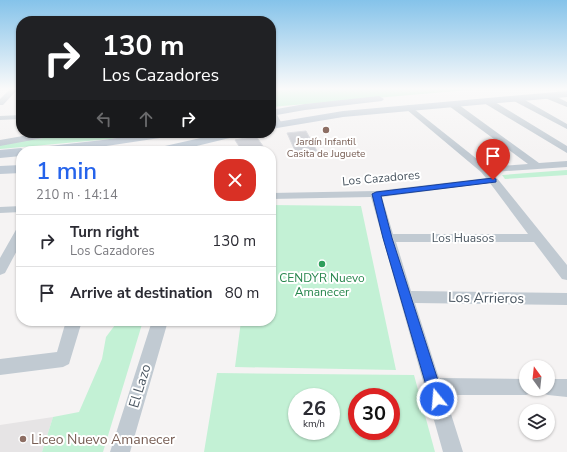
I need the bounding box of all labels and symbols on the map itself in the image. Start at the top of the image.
marker: Jardín Infantil Casita de Juguete [321,125,331,135]
place label: Jardín Infantil Casita de Juguete [287,135,365,161]
pin [476,139,510,180]
street label: Los Cazadores [341,167,421,189]
street label: Los Huasos [432,230,494,246]
marker: CENDYR Nuevo Amanecer [317,259,327,269]
place label: CENDYR Nuevo Amanecer [279,270,365,300]
street label: Los Arrieros [448,288,524,308]
north arrow [519,360,555,396]
street label: El Lazo [124,361,156,410]
position arrow [416,378,458,420]
speed limit sign: 30 [348,388,400,440]
place label: Liceo Nuevo Amanecer [31,430,175,449]
marker: Liceo Nuevo Amanecer [18,434,28,444]

